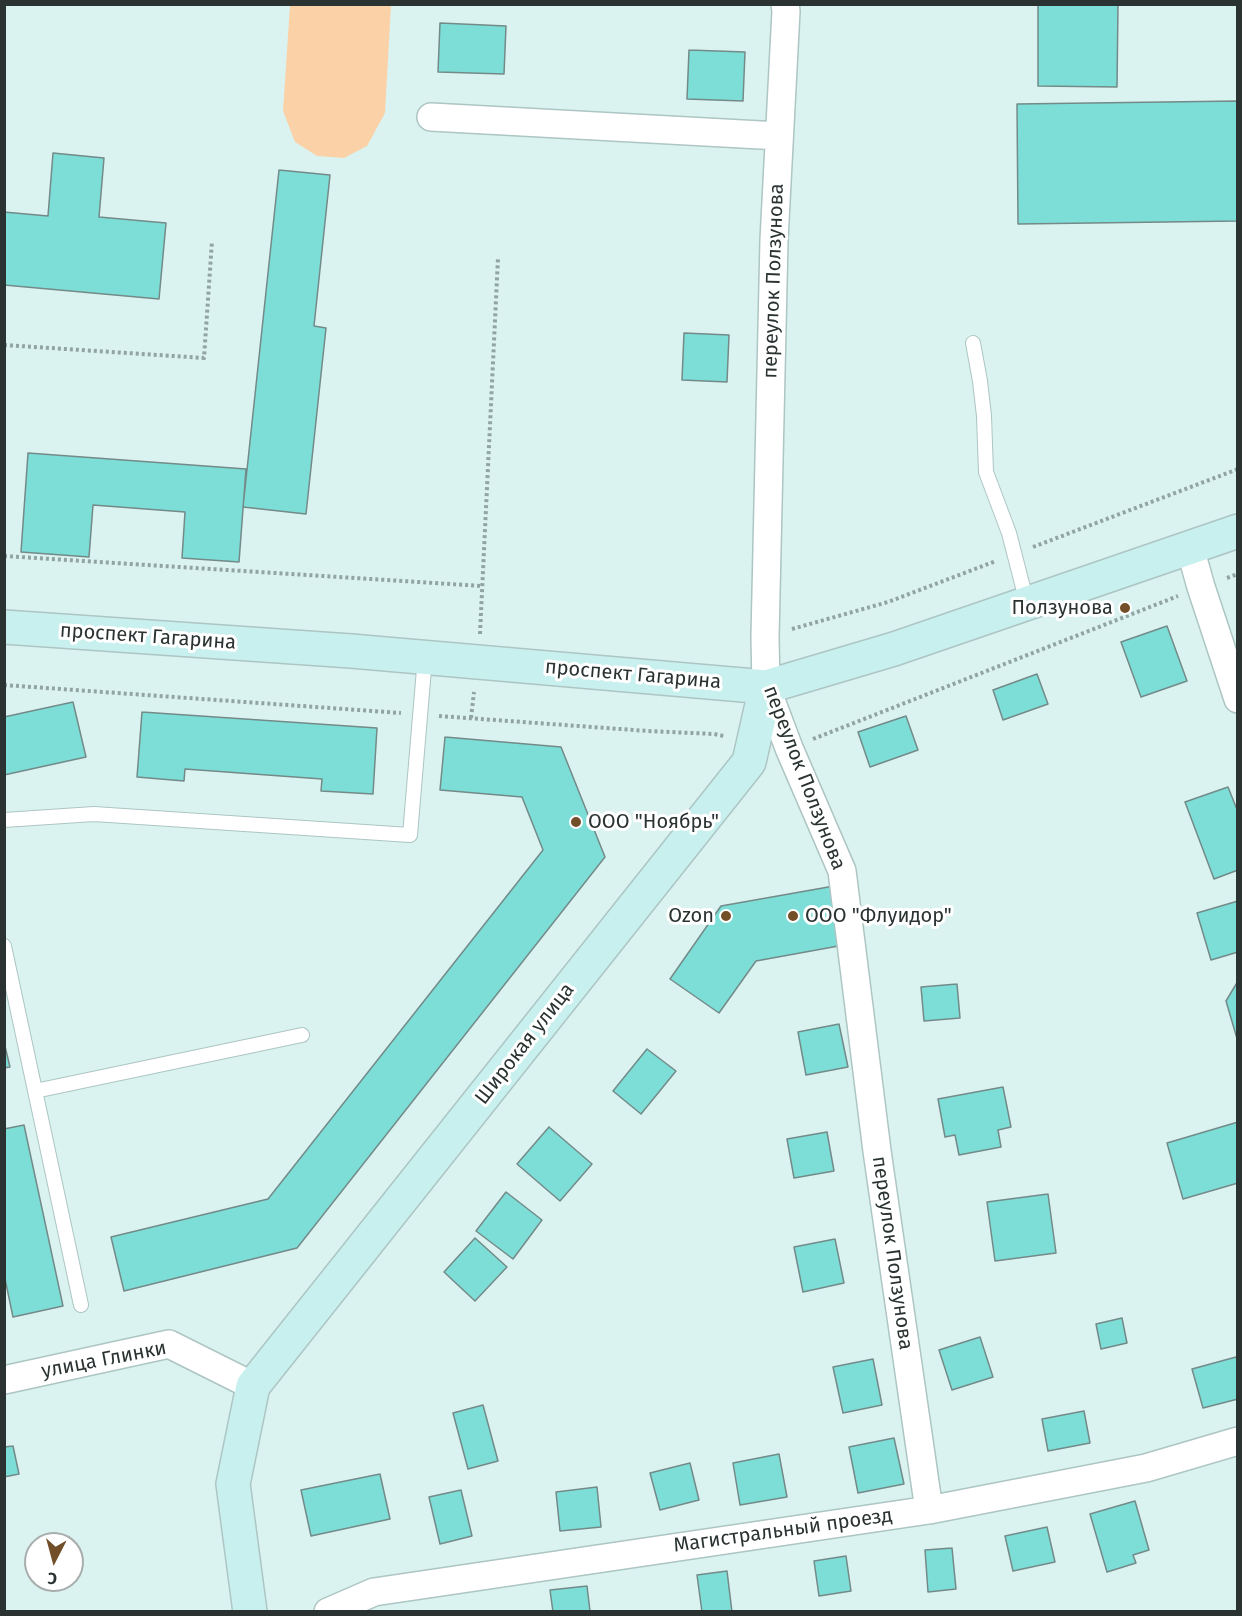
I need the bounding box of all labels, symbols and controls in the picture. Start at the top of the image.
street label: переулок Ползунова [759,183,789,379]
place label: Ползунова [1011,596,1113,620]
marker: Ползунова [1118,601,1132,615]
street label: проспект Гагарина [59,619,237,655]
street label: проспект Гагарина [544,655,722,695]
street label: переулок Ползунова [758,682,850,874]
place label: ООО "Ноябрь" [588,810,719,834]
marker: ООО "Ноябрь" [569,815,583,829]
place label: Ozon [668,904,714,928]
place label: ООО "Флуидор" [805,904,952,928]
marker: Ozon [719,909,733,923]
marker: ООО "Флуидор" [786,909,800,923]
street label: Широкая улица [470,979,580,1109]
street label: переулок Ползунова [867,1155,917,1351]
street label: улица Глинки [39,1336,169,1384]
street label: Магистральный проезд [672,1504,894,1558]
north arrow [24,1532,84,1592]
text: С [47,1568,58,1588]

